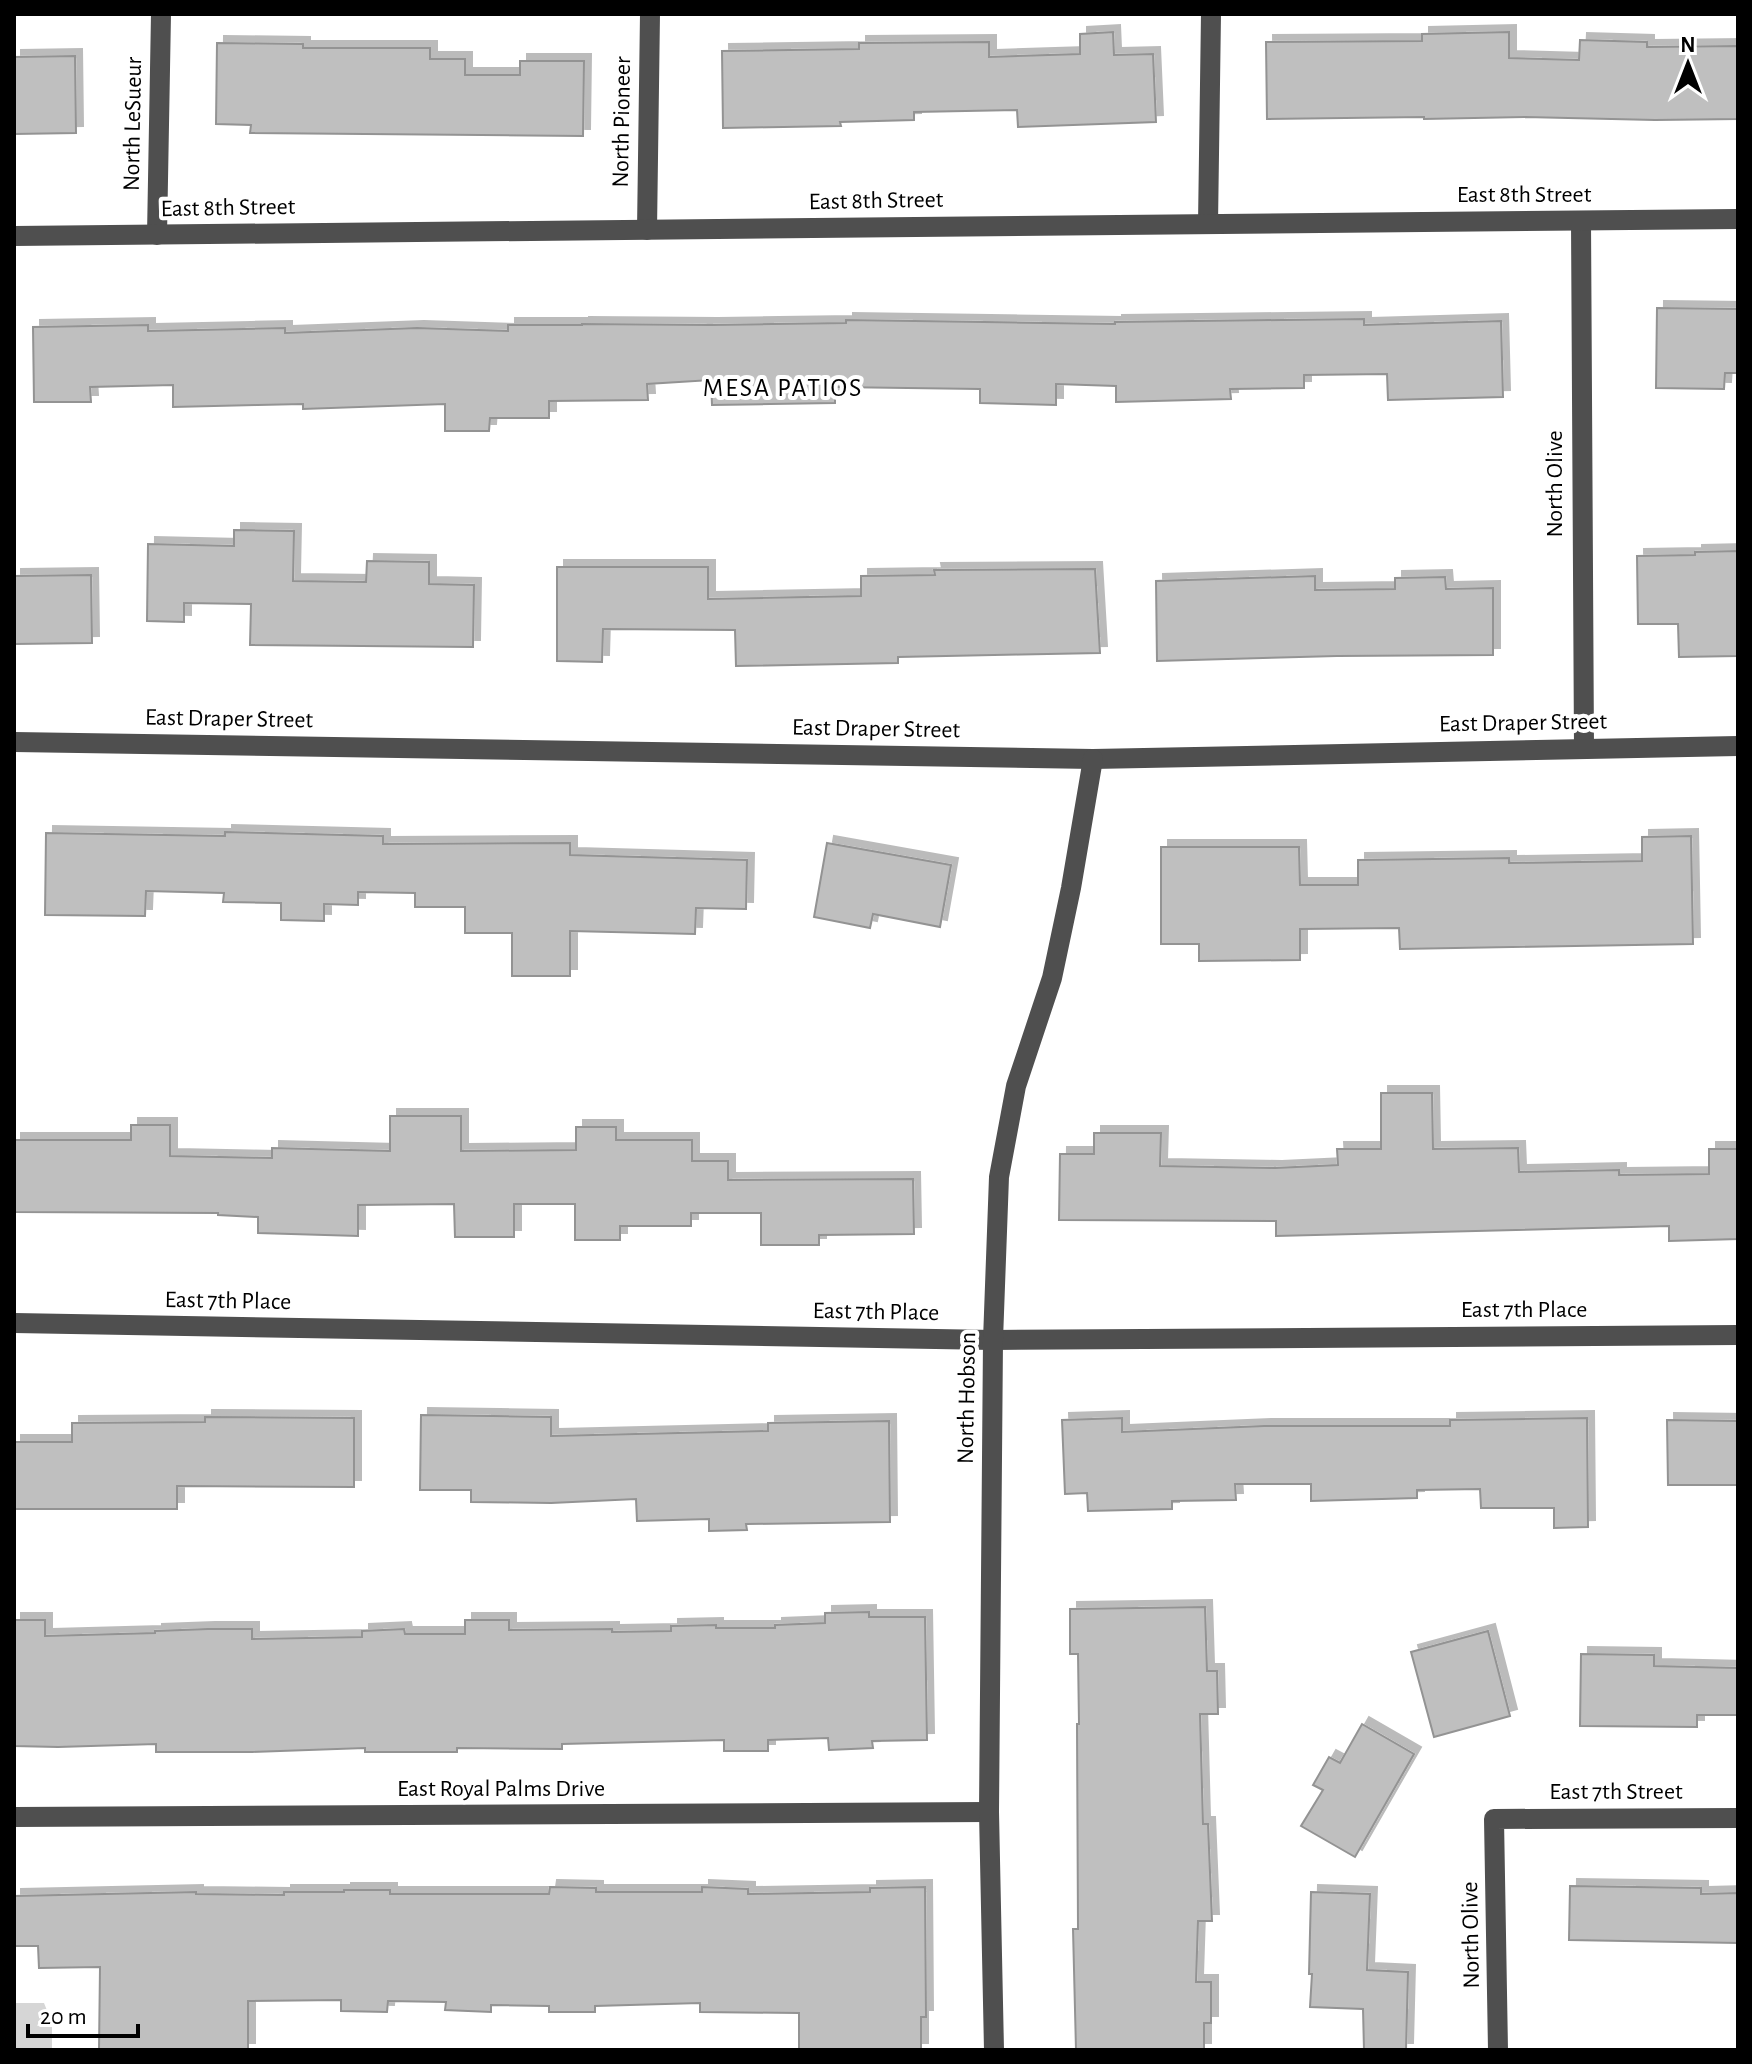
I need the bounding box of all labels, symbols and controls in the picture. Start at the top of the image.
north arrow [1648,24,1728,104]
text: N [1680,34,1696,56]
street label: North LeSueur [120,56,146,191]
street label: North Pioneer [609,56,635,188]
street label: East 8th Street [1457,183,1592,207]
street label: East 8th Street [808,188,944,214]
street label: East 8th Street [160,195,296,221]
district label: MESA PATIOS [703,375,863,401]
street label: North Olive [1543,430,1567,538]
street label: East Draper Street [145,706,314,732]
street label: East Draper Street [1439,710,1608,736]
street label: East Draper Street [792,716,961,742]
street label: East 7th Place [165,1288,291,1314]
street label: East 7th Place [1461,1298,1587,1322]
street label: East 7th Place [813,1299,939,1325]
street label: North Hobson [954,1332,980,1464]
street label: East Royal Palms Drive [397,1777,605,1801]
street label: East 7th Street [1549,1780,1683,1804]
street label: North Olive [1458,1881,1484,1989]
scale bar [28,1988,138,2038]
text: 20 m [40,2005,87,2029]

